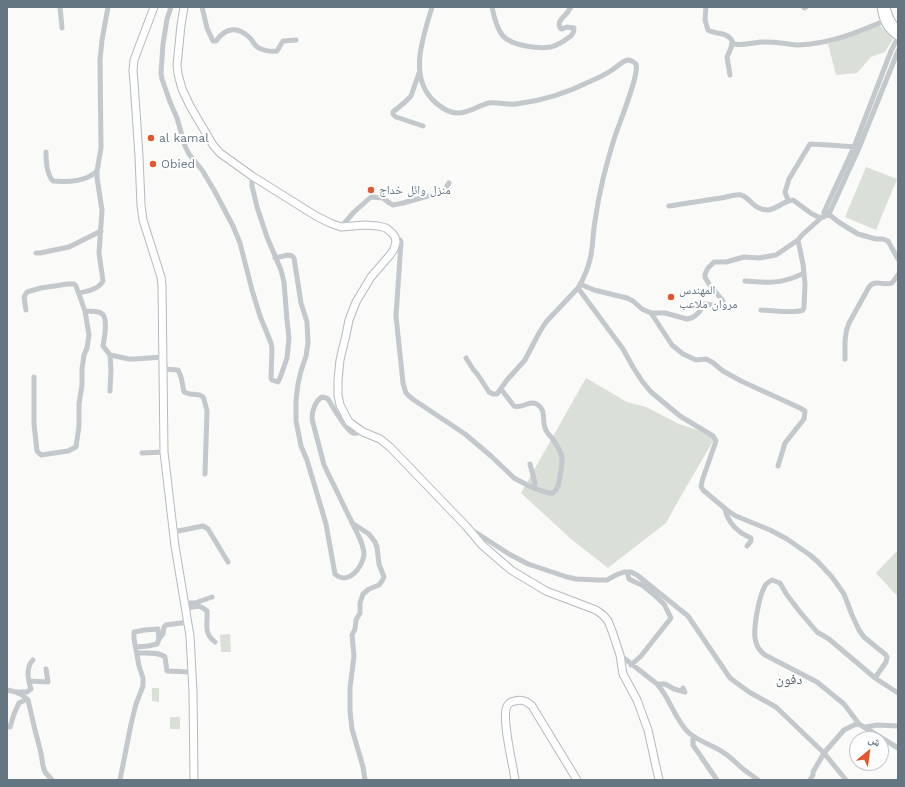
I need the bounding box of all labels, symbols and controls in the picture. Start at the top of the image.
place label: al kamal [159,131,209,145]
marker: al kamal [146,133,156,143]
place label: Obied [161,157,195,171]
marker: Obied [148,159,158,169]
place label: منزل وائل خداج [379,183,451,197]
marker: منزل وائل خداج [366,185,376,195]
place label: المهندس مروان ملاعب [679,283,738,311]
marker: المهندس مروان ملاعب [666,292,676,302]
district label: دفون [776,672,802,688]
north arrow [849,731,889,771]
text: ش [866,732,883,749]

